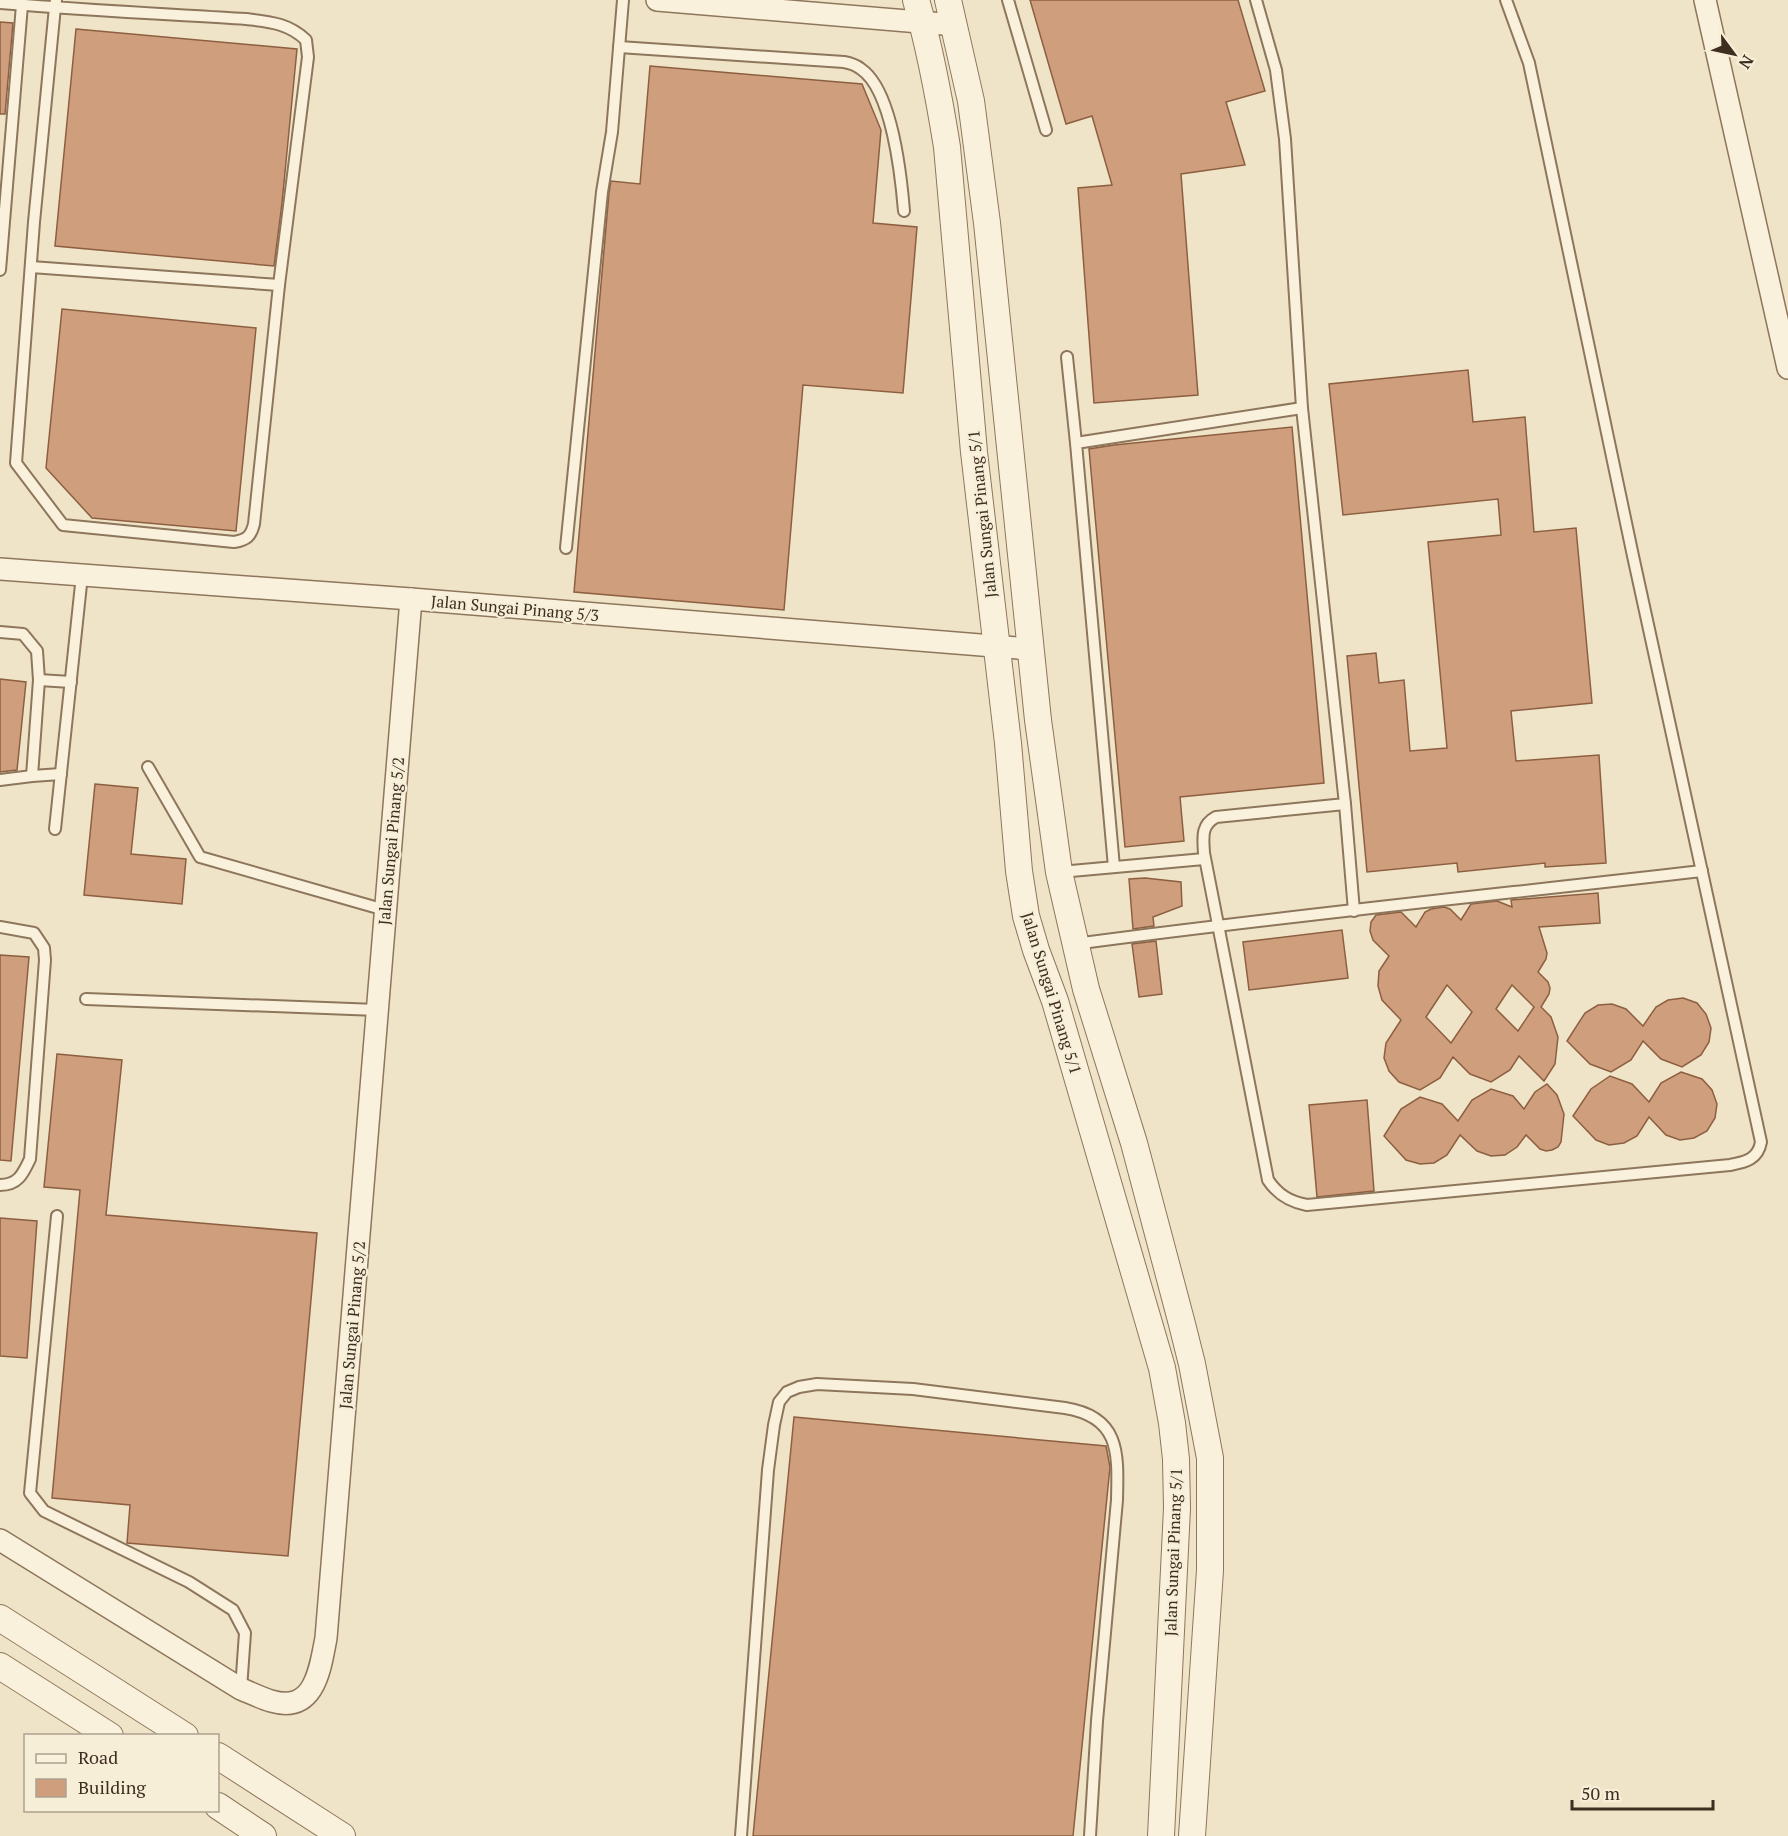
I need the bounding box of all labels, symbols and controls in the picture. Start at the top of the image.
north arrow [1704,24,1764,84]
text: N [1734,51,1759,73]
street label: Jalan Sungai Pinang 5/1 [962,429,1002,599]
street label: Jalan Sungai Pinang 5/3 [430,590,600,626]
street label: Jalan Sungai Pinang 5/2 [373,756,409,926]
street label: Jalan Sungai Pinang 5/1 [1017,909,1087,1077]
street label: Jalan Sungai Pinang 5/2 [334,1240,370,1410]
street label: Jalan Sungai Pinang 5/1 [1159,1467,1187,1637]
legend [24,1734,219,1812]
text: Road [78,1745,118,1769]
scale bar [1572,1773,1713,1811]
text: Building [78,1775,146,1799]
text: 50 m [1581,1781,1621,1805]

